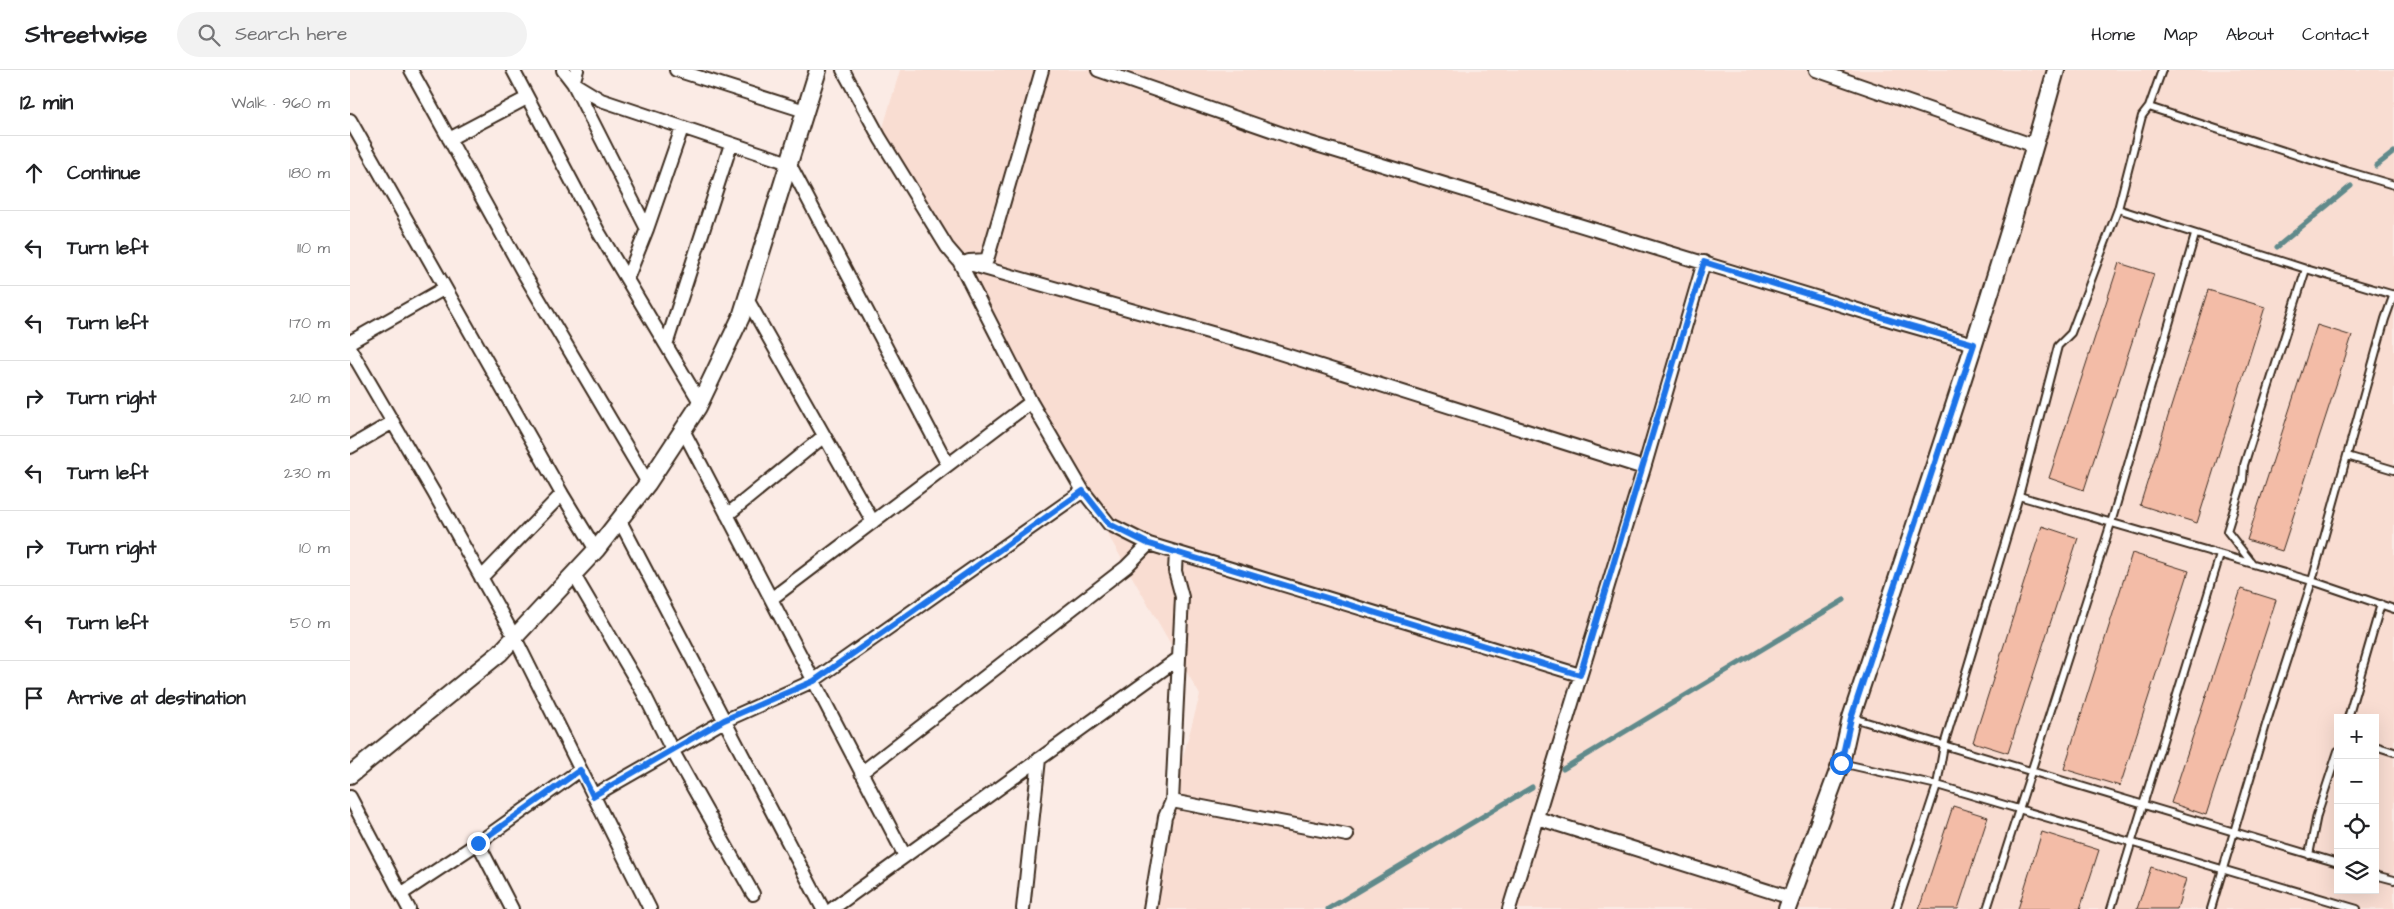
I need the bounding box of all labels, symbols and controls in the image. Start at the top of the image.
search box [177,12,527,57]
text: Streetwise [25,18,147,52]
icon: search [195,21,223,49]
text: Search here [235,21,347,48]
text: Home [2091,22,2136,47]
text: Map [2164,22,2198,47]
text: About [2226,22,2274,47]
text: Contact [2302,22,2369,47]
text: 12 min [20,88,73,117]
text: Walk · 960 m [231,92,330,114]
icon: ahead [20,159,48,187]
text: Continue [67,160,141,187]
text: 180 m [289,162,330,184]
icon: left [20,234,48,262]
text: Turn left [67,235,148,262]
text: 110 m [297,237,330,259]
icon: left [20,309,48,337]
text: Turn left [67,310,148,337]
text: 170 m [289,312,330,334]
icon: right [20,384,48,412]
text: Turn right [67,385,156,412]
text: 210 m [290,387,330,409]
icon: left [20,459,48,487]
text: Turn left [67,460,148,487]
text: 230 m [284,462,330,484]
icon: right [20,534,48,562]
text: Turn right [67,535,156,562]
text: 10 m [299,537,330,559]
icon: left [20,609,48,637]
text: Turn left [67,610,148,637]
text: 50 m [290,612,330,634]
icon: arrive [20,684,48,712]
text: Arrive at destination [67,685,246,712]
map controls [2334,714,2379,894]
button: + [2334,714,2379,759]
route start [1830,752,1853,775]
button: − [2334,759,2379,804]
button: locate [2334,804,2379,849]
route end [467,832,490,855]
button: layers [2334,849,2379,894]

